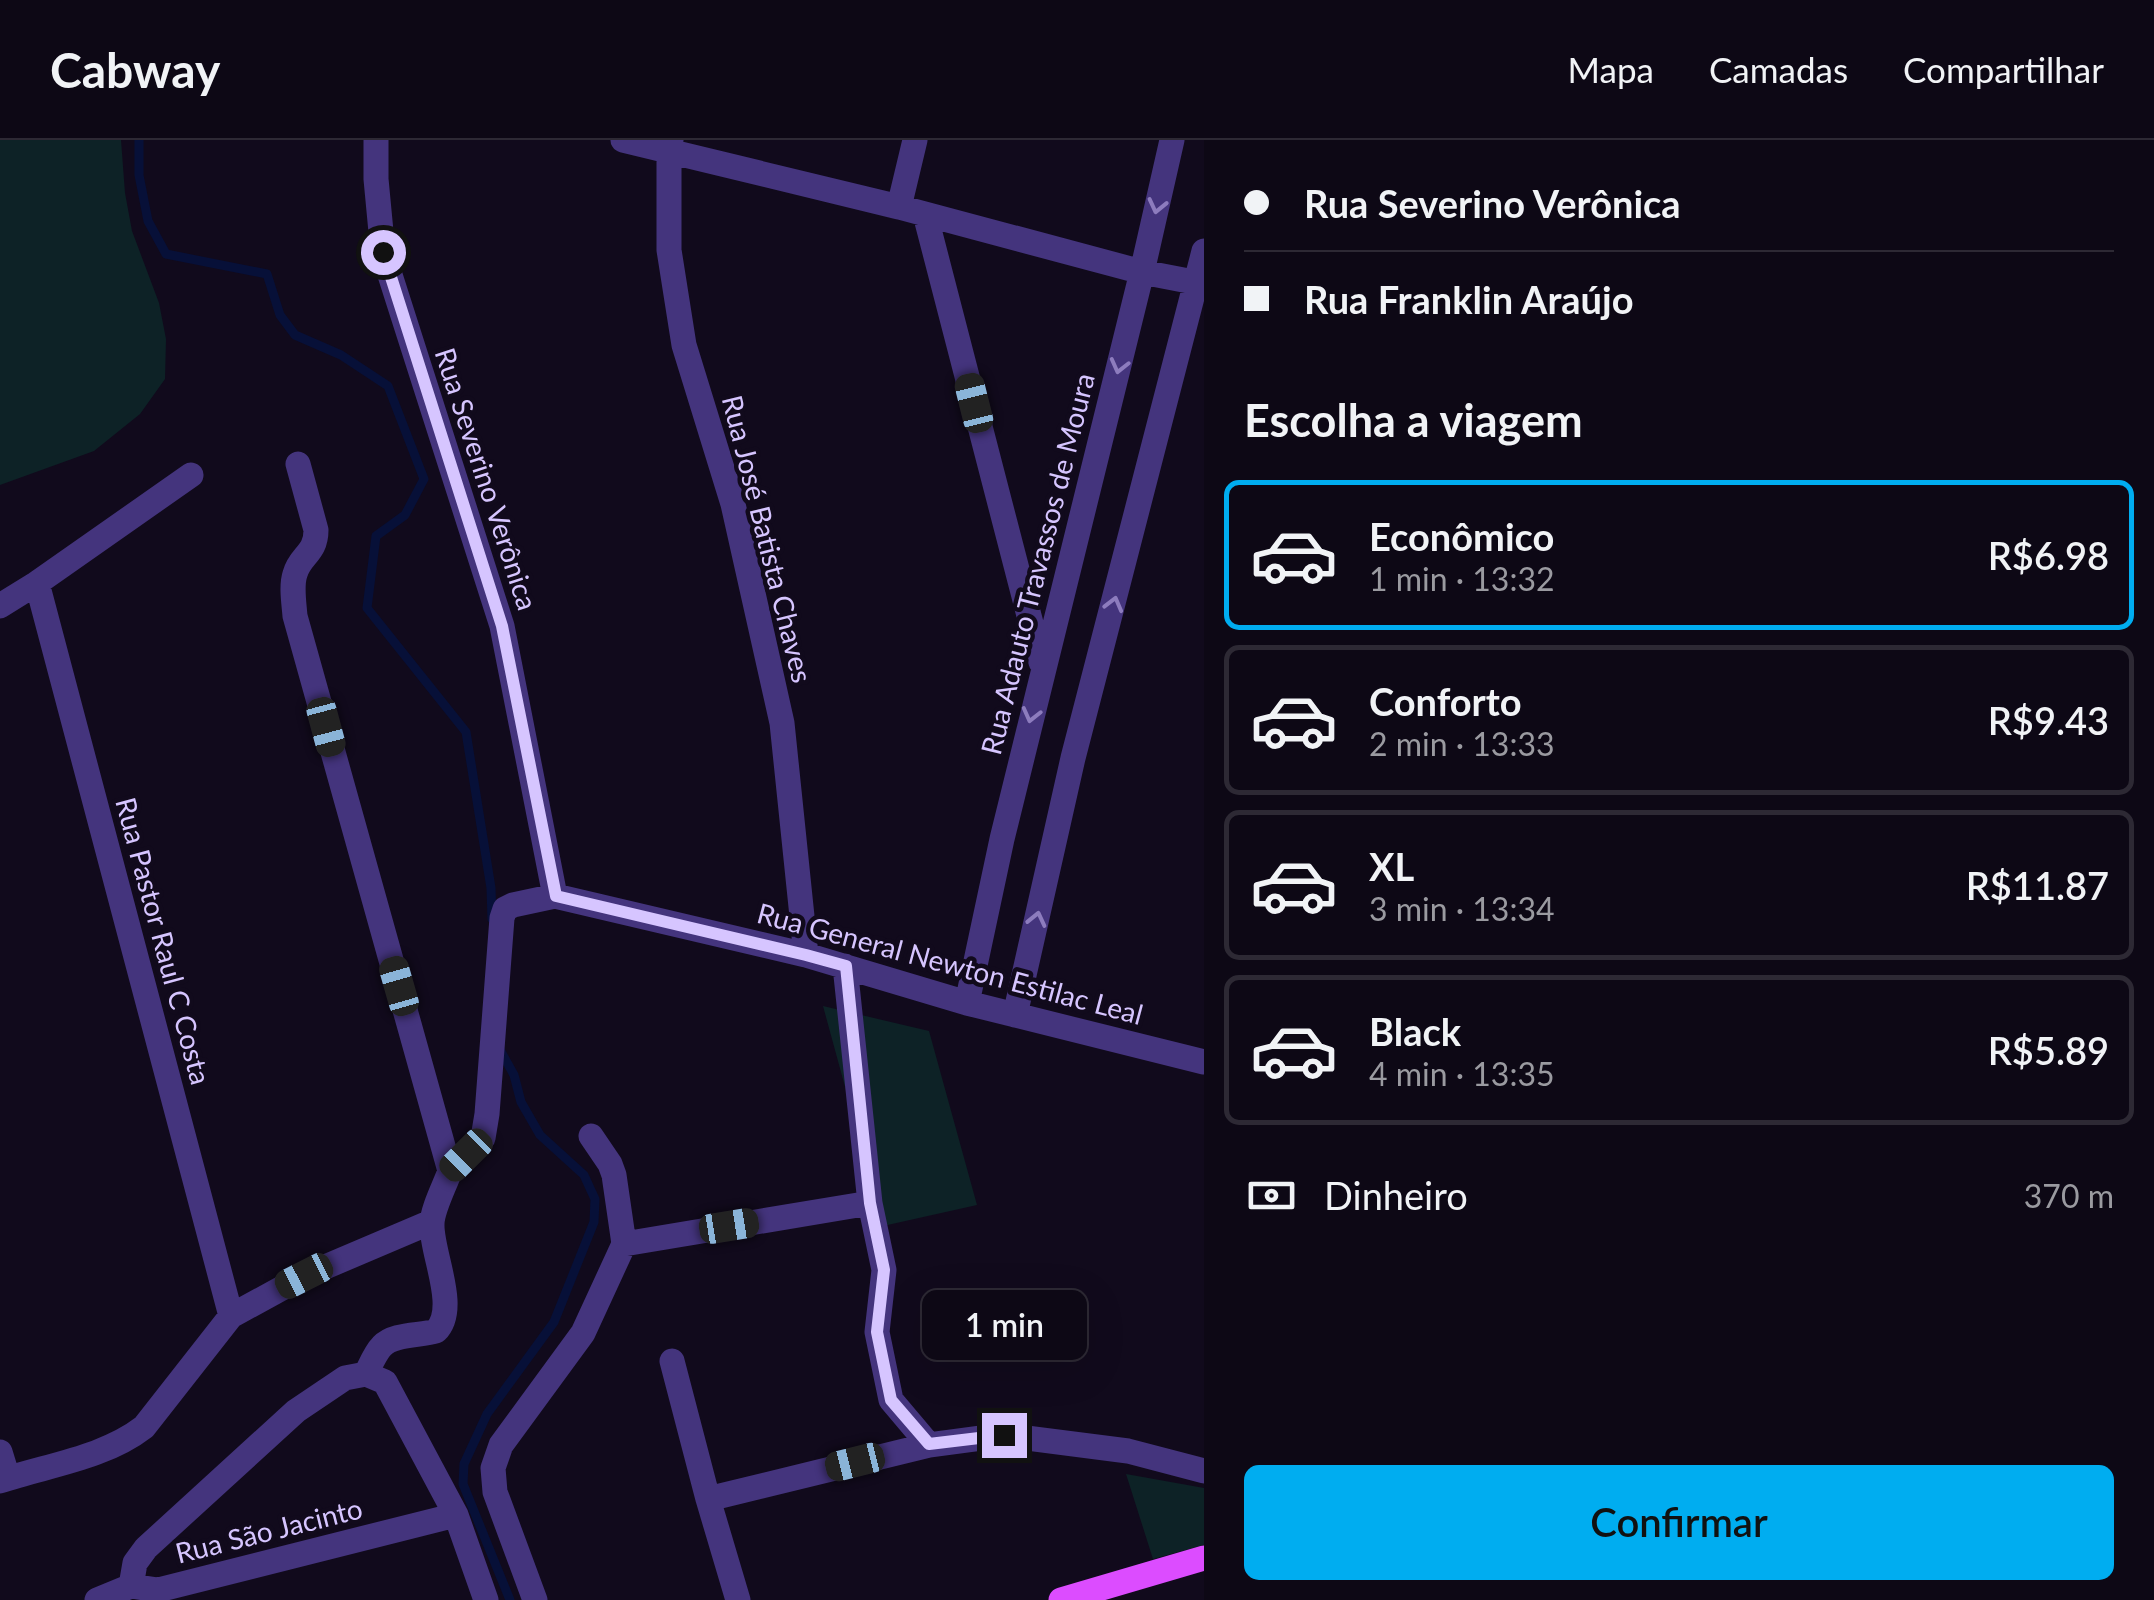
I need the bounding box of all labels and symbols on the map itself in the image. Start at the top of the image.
one-way arrow [1148,197,1169,214]
route start [361,230,406,275]
street label: Rua Severino Verônica [429,343,545,614]
one-way arrow [1109,357,1130,374]
car [952,370,996,436]
street label: Rua Adauto Travassos de Moura [973,370,1101,758]
street label: Rua José Batista Chaves [716,391,820,686]
one-way arrow [1102,596,1123,613]
car [304,694,348,760]
one-way arrow [1022,706,1043,723]
street label: Rua Pastor Raul C Costa [109,794,219,1088]
street label: Rua General Newton Estilac Leal [754,895,1147,1031]
one-way arrow [1025,911,1046,928]
car [376,953,422,1019]
car [434,1123,498,1187]
car [697,1206,761,1246]
car [270,1249,338,1303]
callout: 1 min [922,1290,1086,1360]
route end [982,1413,1027,1458]
car [822,1440,888,1484]
street label: Rua São Jacinto [172,1490,366,1570]

